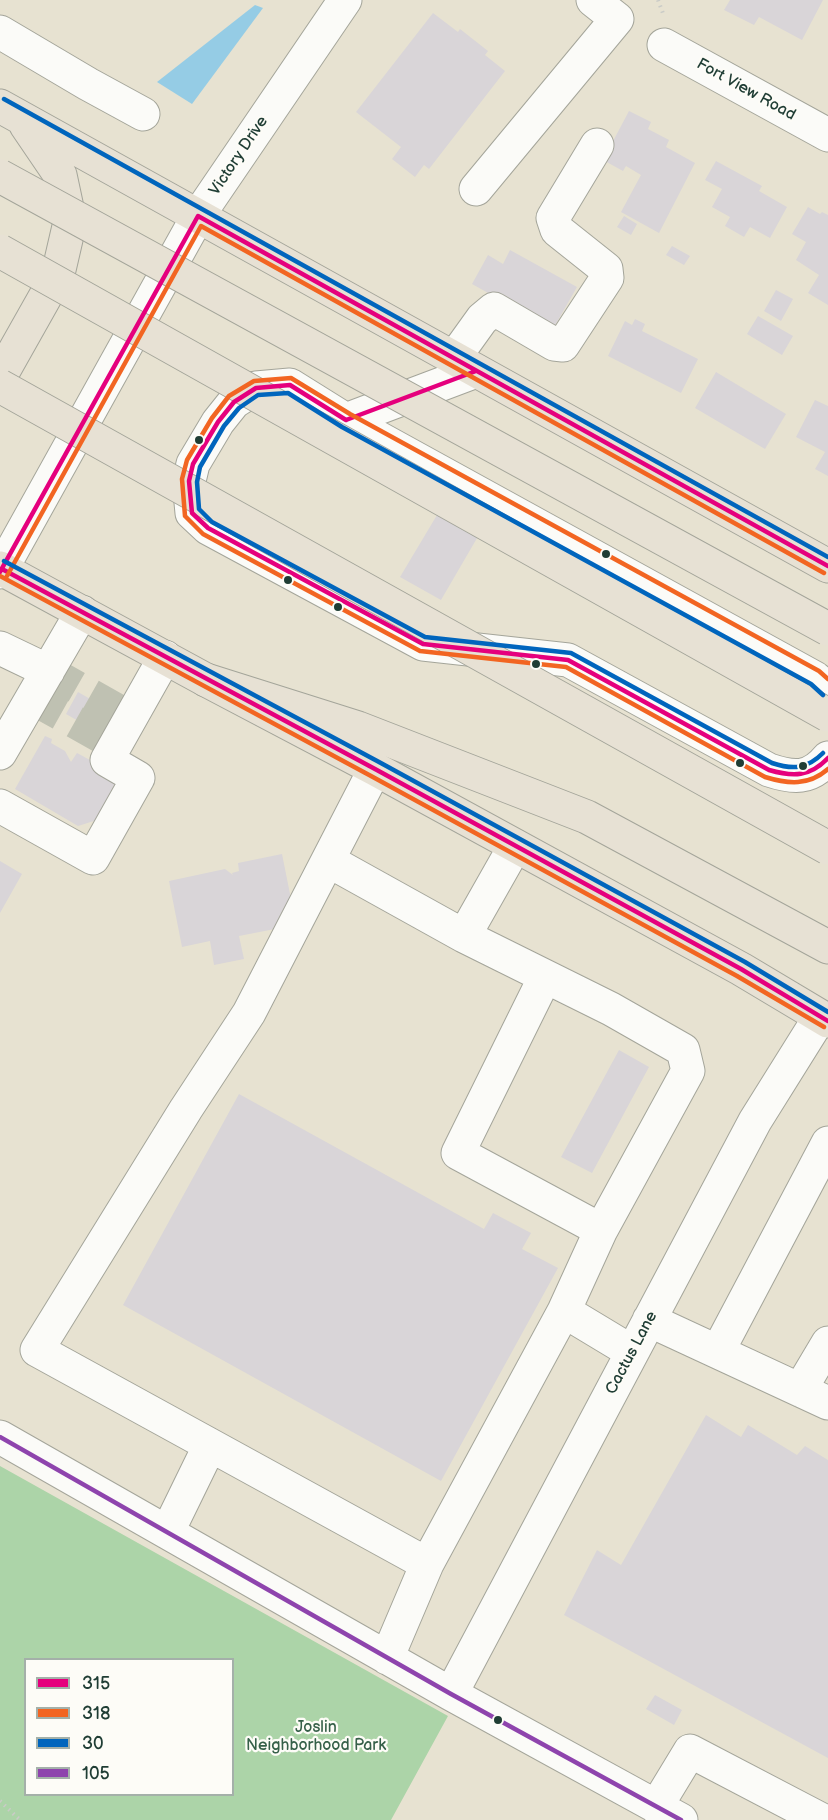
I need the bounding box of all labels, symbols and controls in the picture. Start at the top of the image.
street label: Fort View Road [693,55,799,125]
street label: Victory Drive [205,113,273,199]
unlabelled marker [193,434,205,446]
unlabelled marker [600,548,612,560]
unlabelled marker [282,574,294,586]
unlabelled marker [332,601,344,613]
unlabelled marker [530,658,542,670]
unlabelled marker [734,757,746,769]
unlabelled marker [797,760,809,772]
street label: Cactus Lane [602,1308,662,1398]
legend [24,1658,234,1796]
text: 315 [82,1673,110,1694]
text: 318 [82,1703,111,1724]
unlabelled marker [492,1714,504,1726]
park label: Joslin Neighborhood Park [246,1718,386,1756]
text: 30 [82,1733,104,1754]
text: 105 [82,1763,110,1784]

